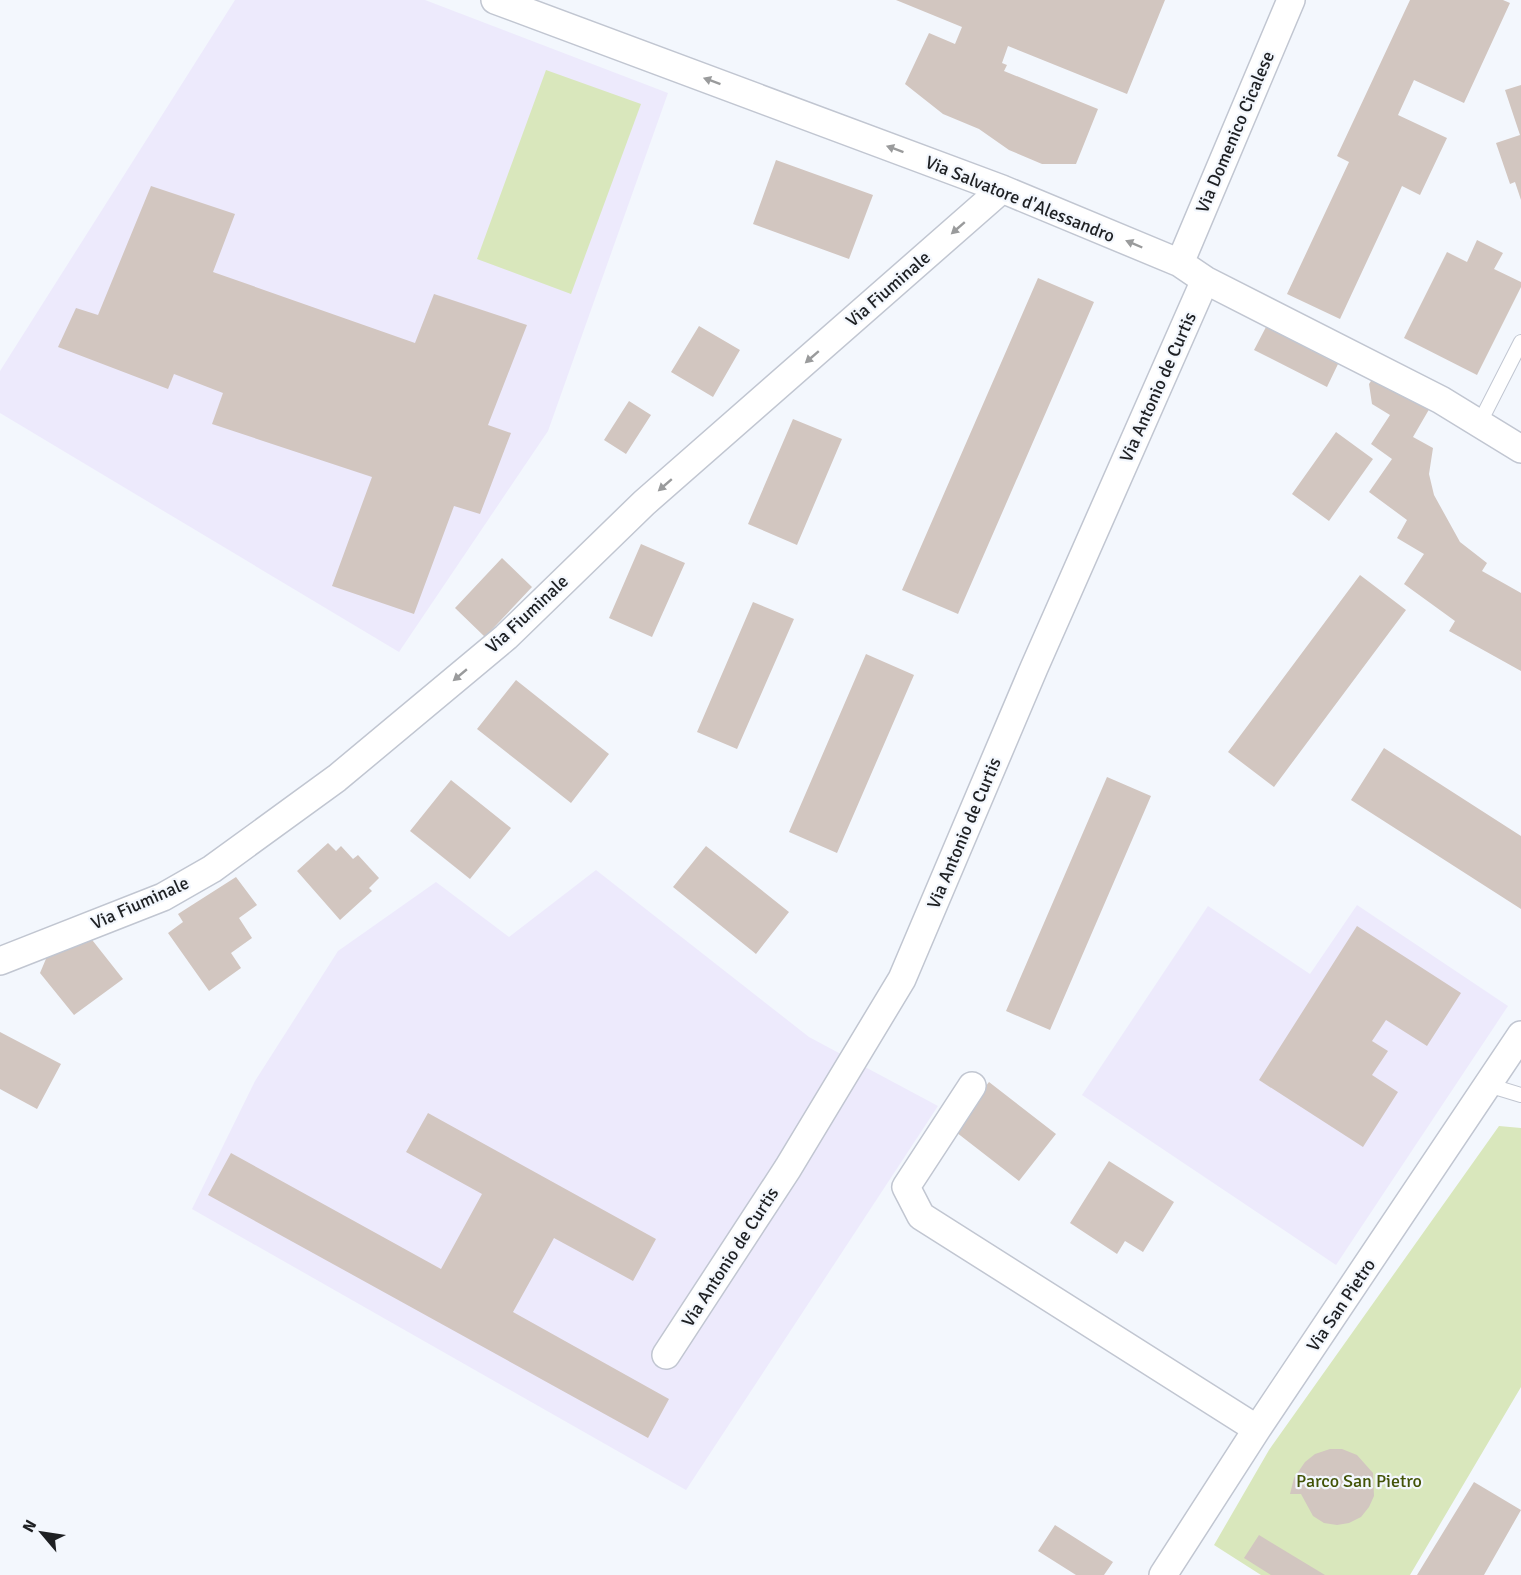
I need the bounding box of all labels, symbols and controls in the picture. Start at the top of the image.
street label: Via Domenico Cicalese [1191,48,1279,216]
one-way arrow [703,76,721,85]
one-way arrow [885,144,903,154]
street label: Via Salvatore d'Alessandro [922,151,1118,247]
one-way arrow [951,221,966,234]
one-way arrow [1125,239,1143,249]
street label: Via Fiuminale [841,246,935,332]
street label: Via Antonio de Curtis [1115,308,1201,465]
one-way arrow [805,350,820,363]
one-way arrow [658,478,673,491]
street label: Via Fiuminale [481,570,573,658]
one-way arrow [452,668,468,681]
street label: Via Antonio de Curtis [922,754,1006,912]
street label: Via Fiuminale [88,872,192,934]
street label: Via Antonio de Curtis [677,1183,783,1331]
street label: Via San Pietro [1302,1254,1380,1356]
park label: Parco San Pietro [1296,1470,1422,1492]
north arrow [12,1503,72,1563]
text: N [18,1516,41,1536]

